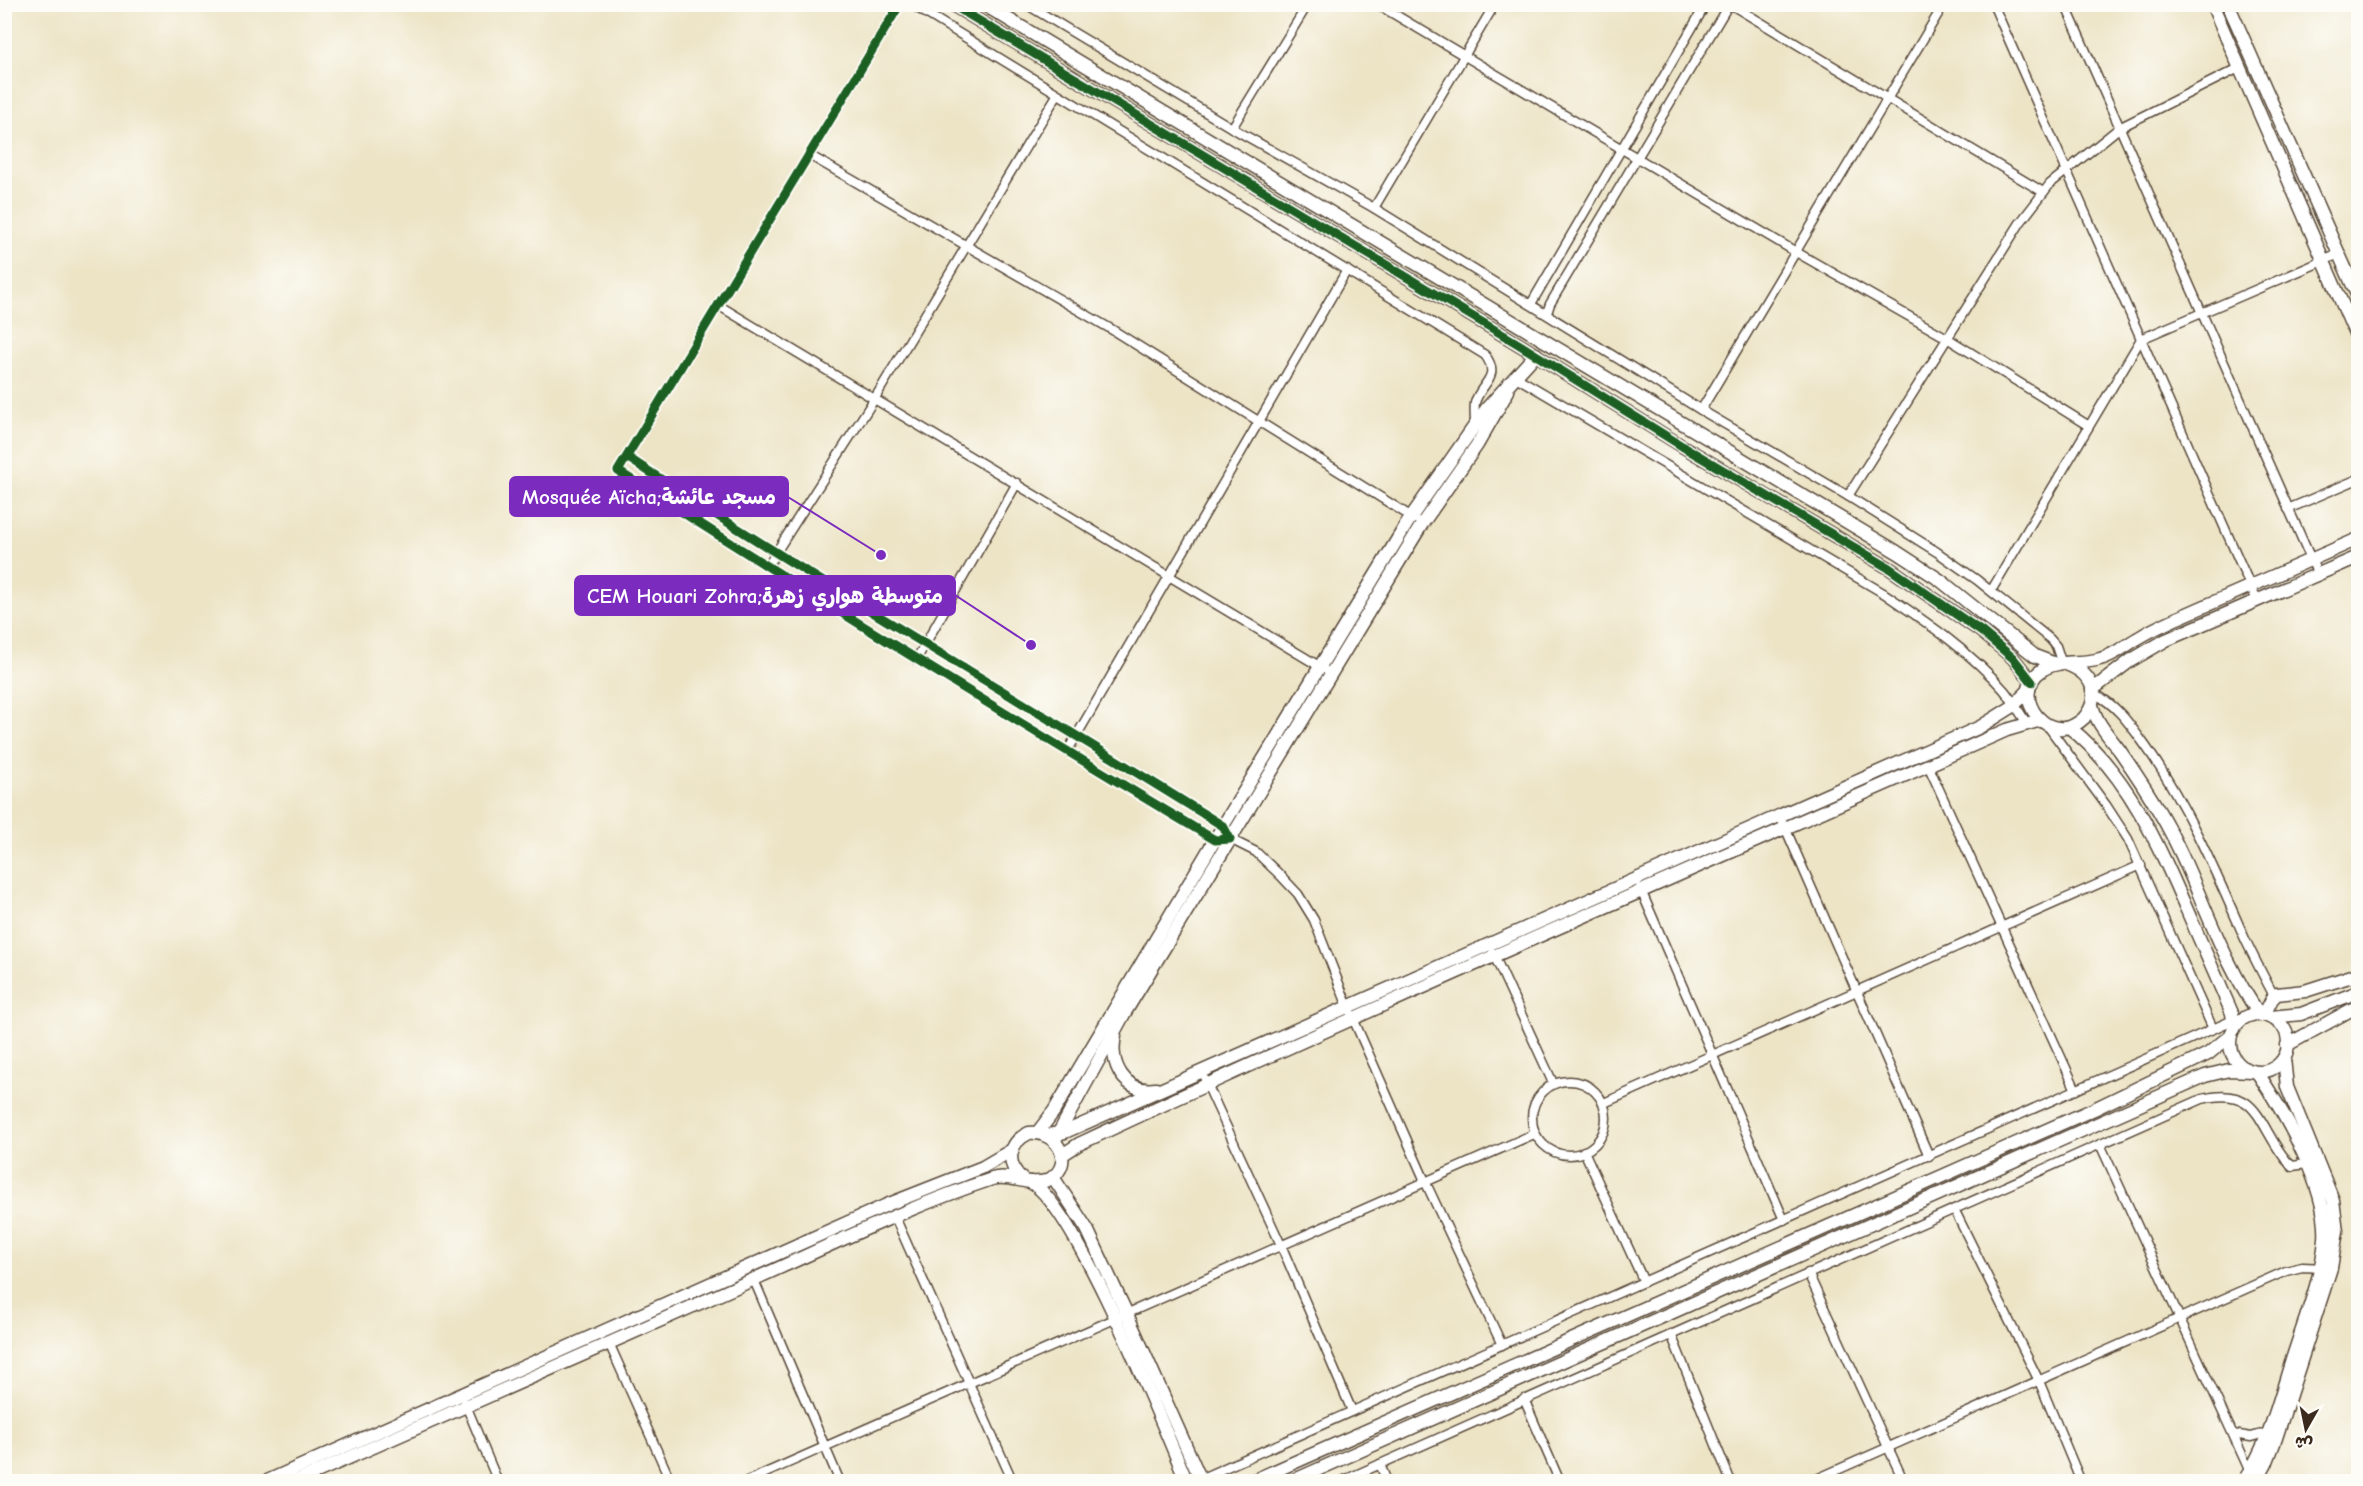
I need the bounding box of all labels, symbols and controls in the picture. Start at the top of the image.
callout: Mosquée Aïcha;مسجد عائشة [510,477,788,516]
text: Mosquée Aïcha;مسجد عائشة [522,485,776,509]
callout: CEM Houari Zohra;متوسطة هواري زهرة [575,576,955,615]
text: CEM Houari Zohra;متوسطة هواري زهرة [587,584,943,612]
north arrow [2276,1399,2336,1459]
text: ش [2294,1433,2314,1453]

